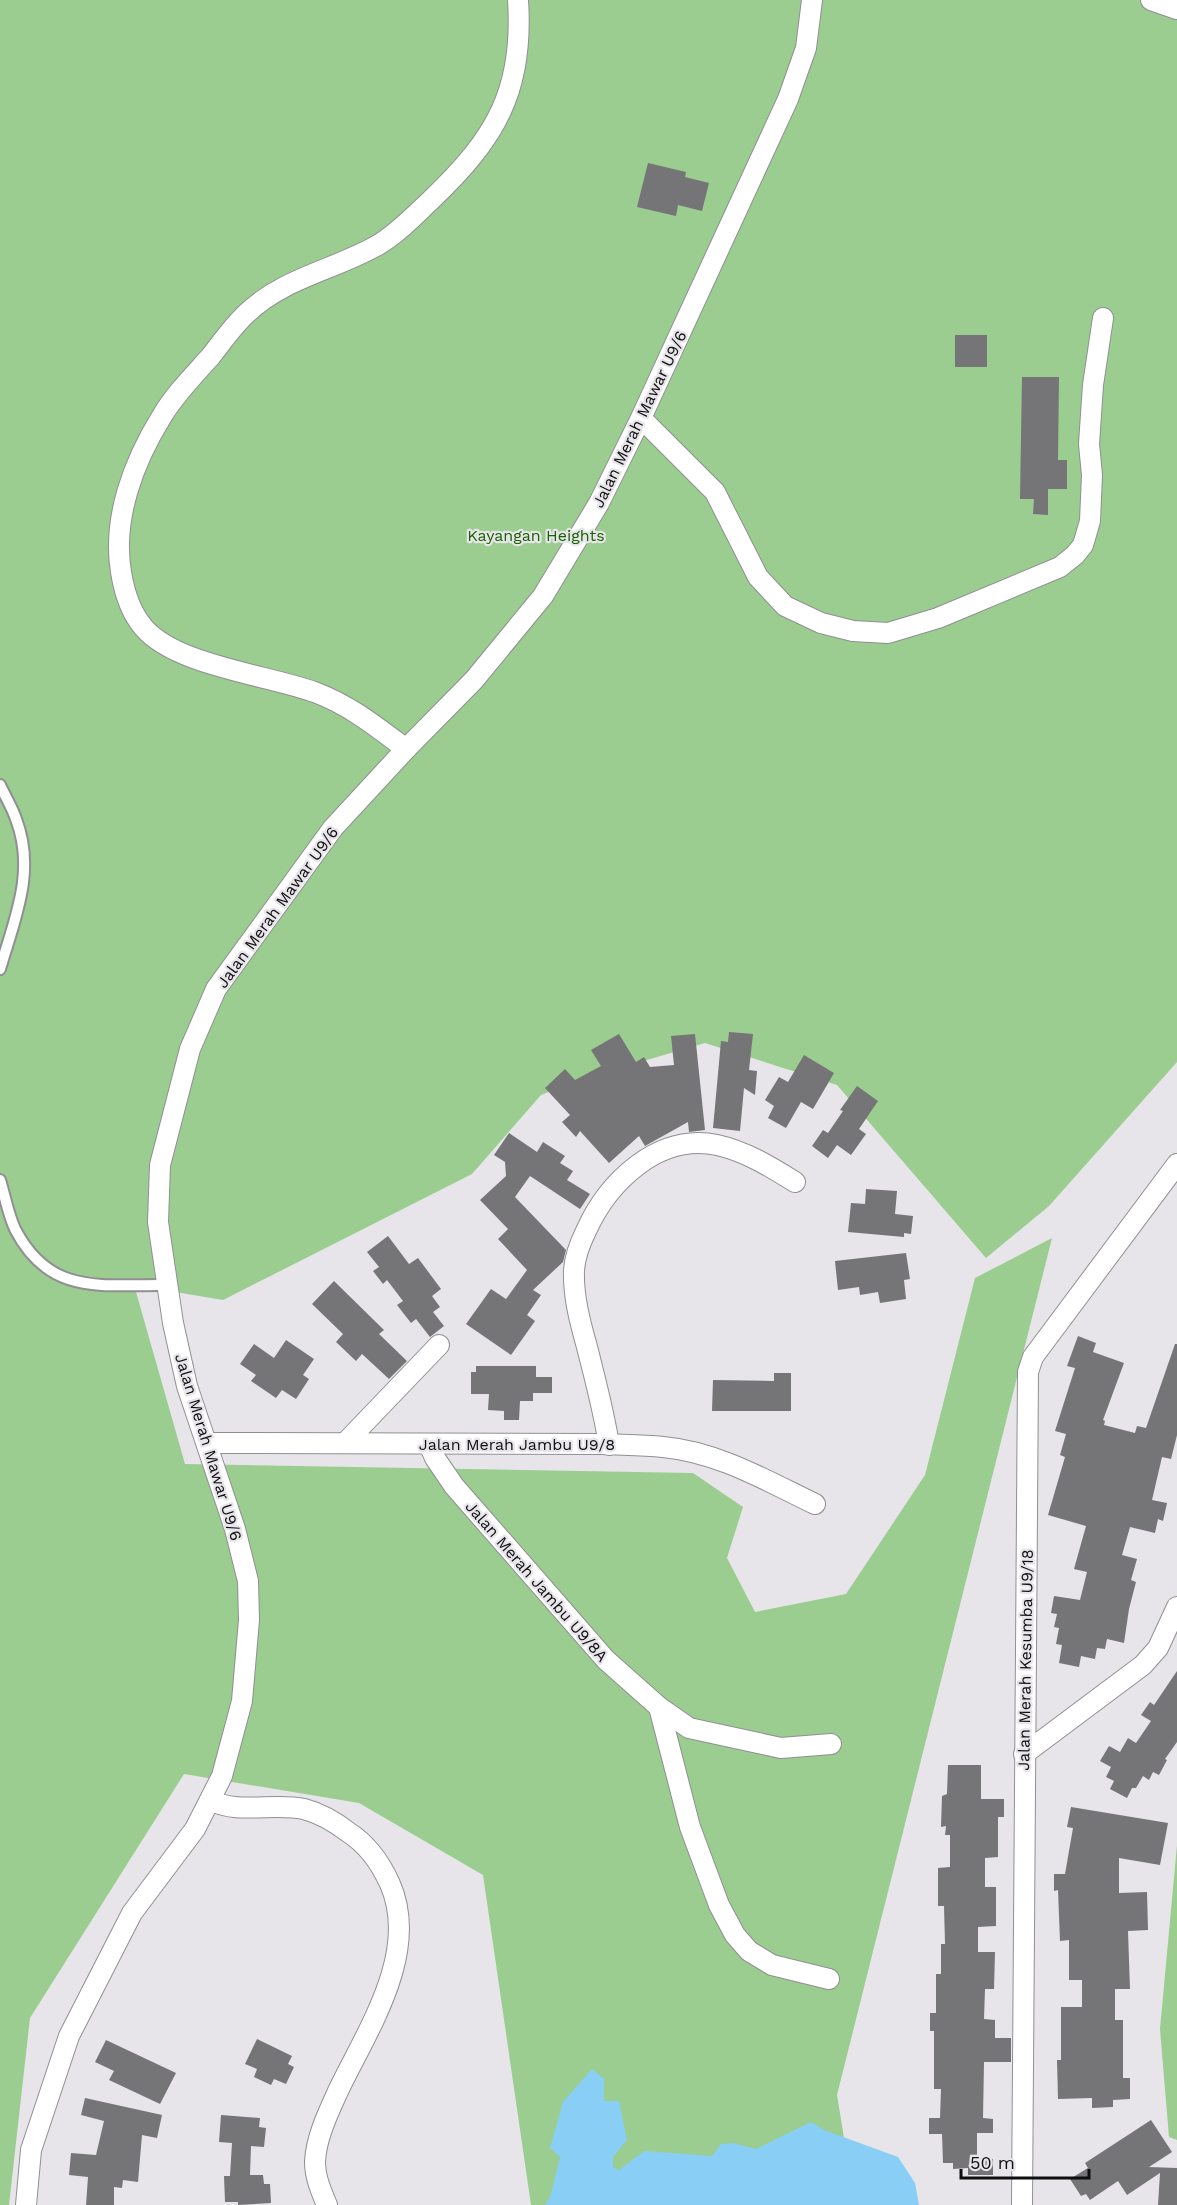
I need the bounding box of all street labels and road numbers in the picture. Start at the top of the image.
street label: Jalan Merah Mawar U9/6 [588,328,691,511]
street label: Jalan Merah Mawar U9/6 [213,823,342,992]
street label: Jalan Merah Mawar U9/6 [171,1351,246,1543]
street label: Jalan Merah Jambu U9/8 [419,1435,615,1454]
street label: Jalan Merah Jambu U9/8A [462,1497,612,1666]
street label: Jalan Merah Kesumba U9/18 [1014,1549,1037,1771]

